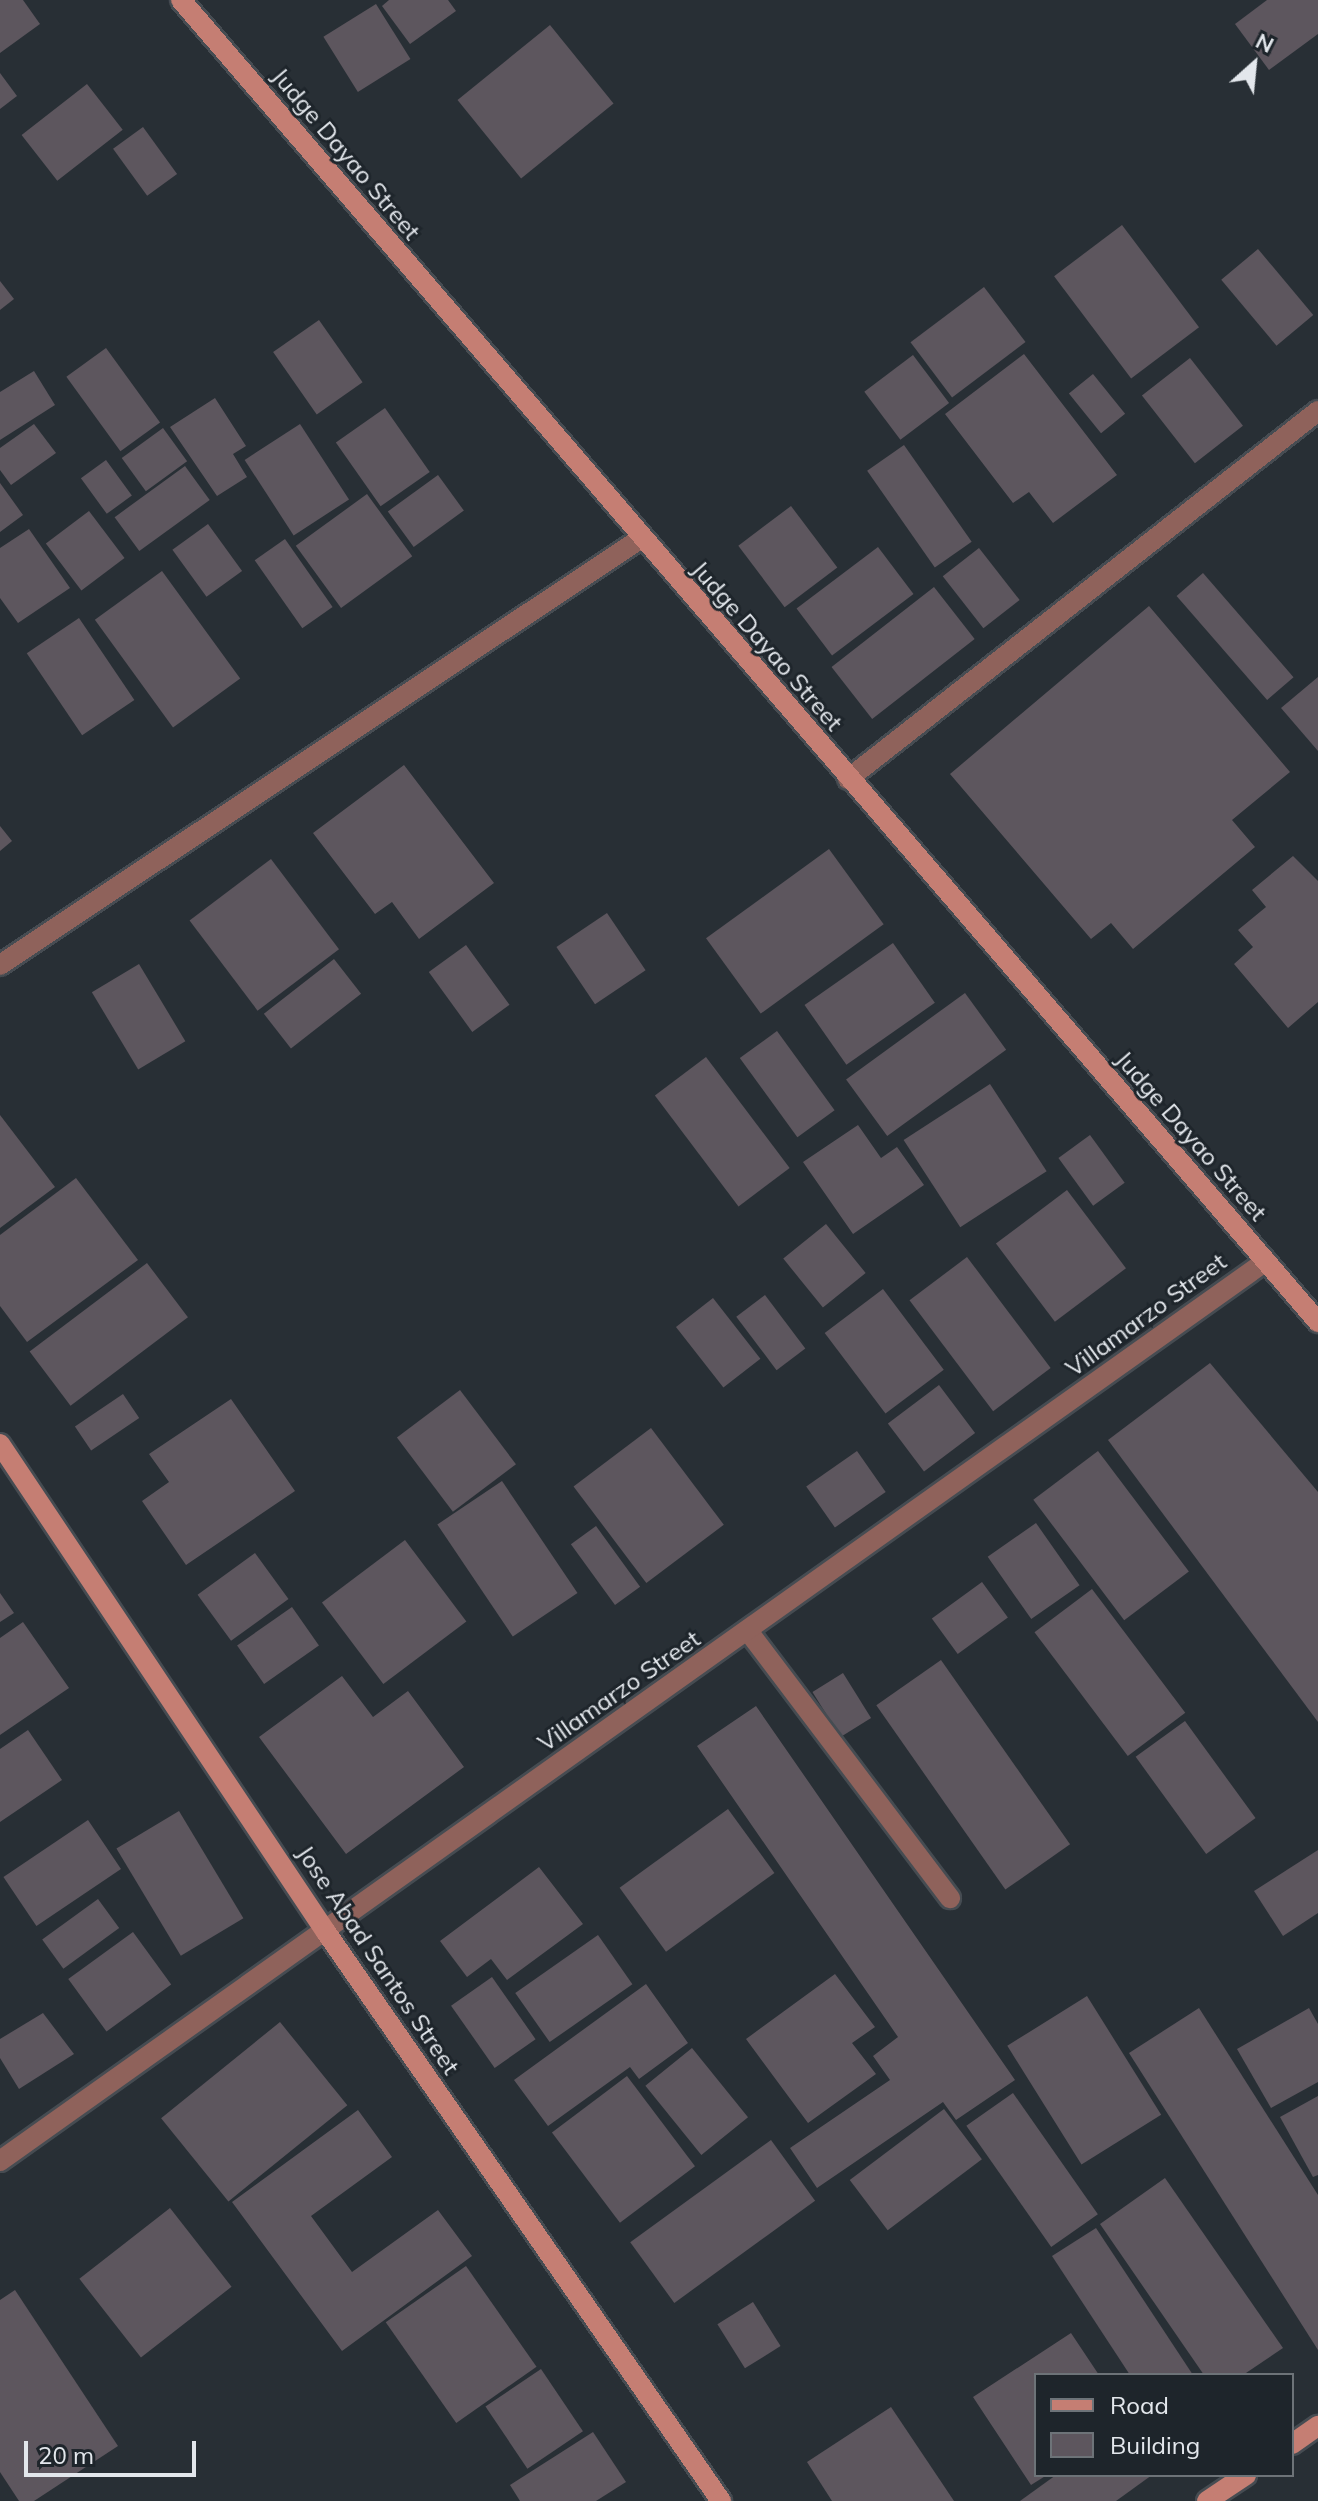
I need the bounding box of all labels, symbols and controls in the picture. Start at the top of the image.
north arrow [1214,24,1294,104]
text: N [1251,26,1279,59]
street label: Judge Dayao Street [266,62,426,246]
street label: Judge Dayao Street [685,555,849,737]
street label: Judge Dayao Street [1109,1045,1273,1227]
street label: Villamarzo Street [1060,1247,1232,1383]
street label: Villamarzo Street [532,1624,706,1758]
street label: Jose Abad Santos Street [291,1840,465,2080]
legend [1034,2373,1294,2477]
text: Road [1110,2390,1169,2420]
scale bar [28,2425,200,2475]
text: Building [1110,2430,1200,2460]
text: 20 m [38,2440,94,2470]

